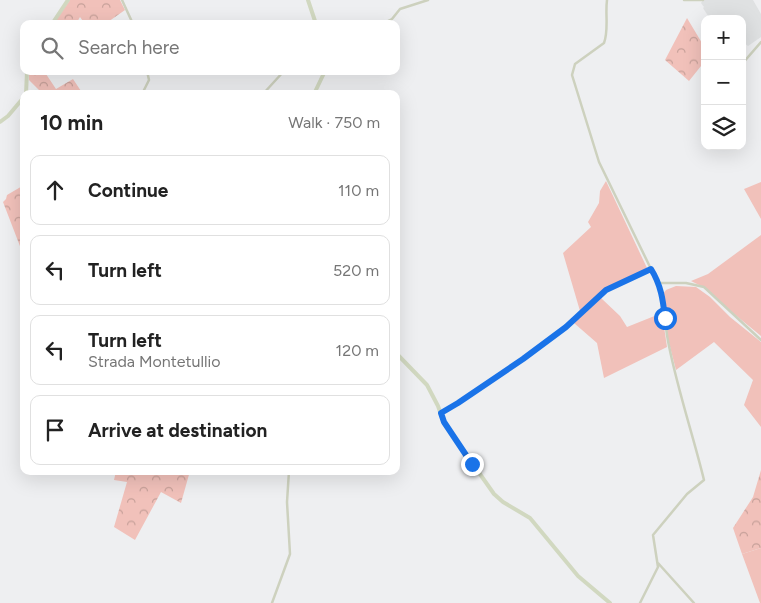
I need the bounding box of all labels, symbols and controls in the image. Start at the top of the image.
map controls [701,15,746,150]
button: + [701,15,746,60]
search box [20,20,400,75]
icon: search [38,34,66,62]
text: Search here [78,36,180,59]
button: − [701,60,746,105]
button: layers [701,105,746,150]
text: 10 min [40,110,103,135]
text: Walk · 750 m [288,113,380,132]
icon: ahead [41,176,69,204]
text: Continue [88,179,168,202]
text: 110 m [338,181,379,200]
icon: left [41,256,69,284]
text: Turn left [88,259,162,282]
text: 520 m [333,261,379,280]
route start [654,307,677,330]
text: Turn left [88,329,162,352]
icon: left [41,336,69,364]
text: 120 m [336,341,379,360]
text: Strada Montetullio [88,352,220,371]
icon: arrive [41,416,69,444]
text: Arrive at destination [88,419,267,442]
route end [461,453,484,476]

